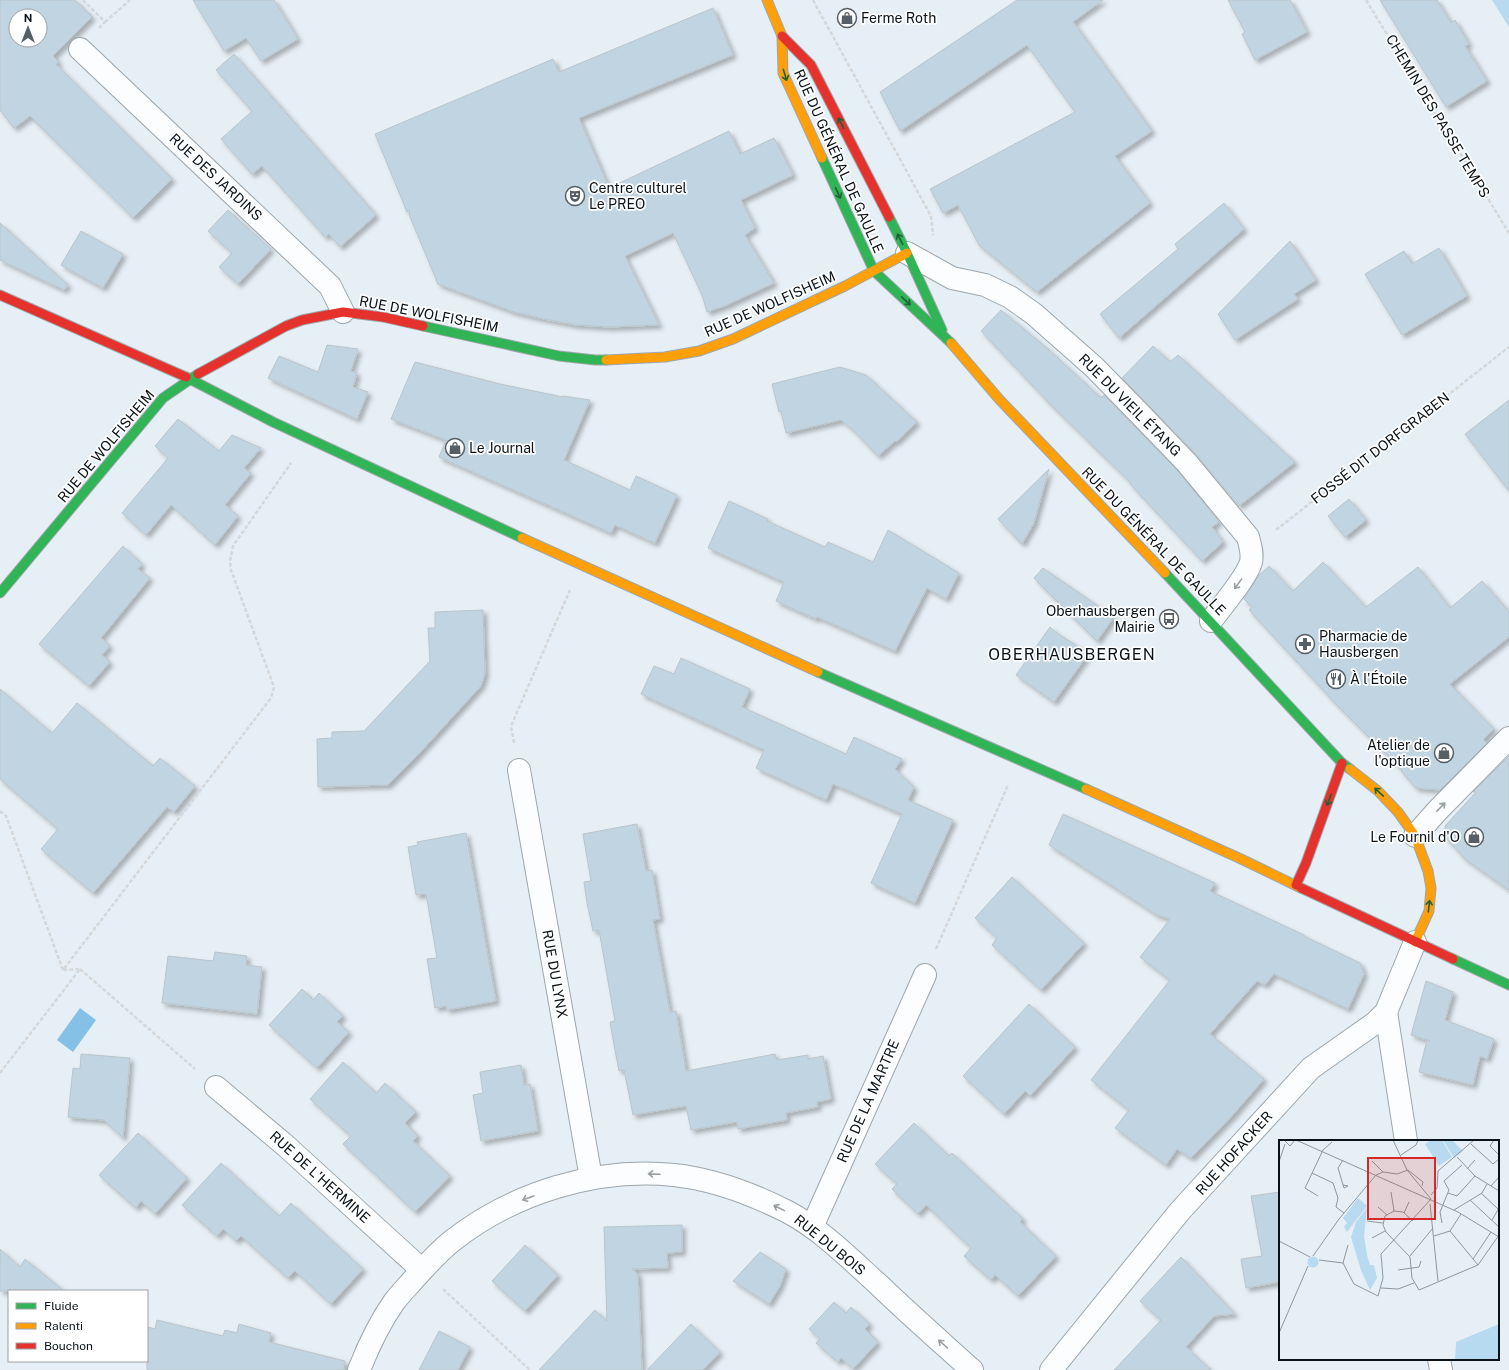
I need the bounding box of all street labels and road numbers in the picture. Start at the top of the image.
street label: CHEMIN DES PASSE TEMPS [1383,32,1493,200]
street label: RUE DU GÉNÉRAL DE GAULLE [791,66,888,255]
street label: RUE DES JARDINS [167,130,265,224]
street label: RUE DE WOLFISHEIM [702,268,838,340]
street label: RUE DE WOLFISHEIM [358,293,500,335]
street label: RUE DU VIEIL ÉTANG [1076,350,1185,459]
street label: RUE DE WOLFISHEIM [54,387,158,505]
street label: FOSSÉ DIT DORFGRABEN [1307,388,1452,507]
street label: RUE DU GÉNÉRAL DE GAULLE [1079,463,1230,618]
street label: RUE DU LYNX [539,929,571,1020]
street label: RUE DE LA MARTRE [834,1037,902,1165]
street label: RUE HOFACKER [1192,1108,1276,1198]
street label: RUE DE L'HERMINE [267,1128,373,1226]
street label: RUE DU BOIS [791,1211,869,1279]

